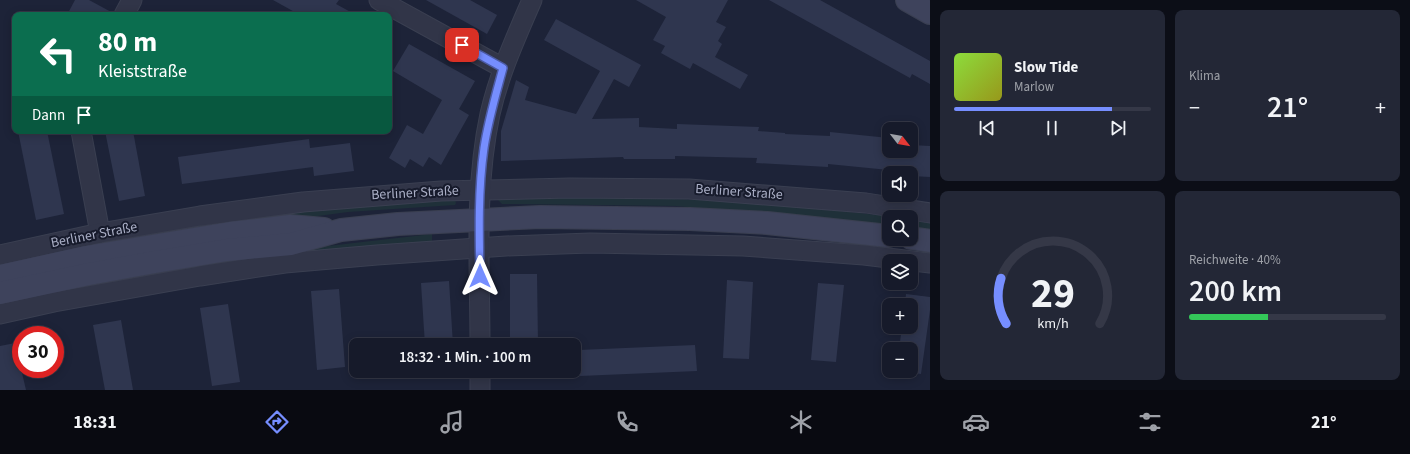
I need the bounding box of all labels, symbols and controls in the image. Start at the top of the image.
text: 80 m [98,22,157,62]
icon: left [32,28,84,80]
pin [445,28,479,62]
icon: arrive [451,34,473,56]
text: Slow Tide [1014,57,1078,78]
text: Kleiststraße [98,59,187,84]
text: Klima [1189,67,1220,85]
text: Marlow [1014,78,1054,96]
text: 21° [1267,86,1308,129]
text: − [1189,92,1200,124]
text: + [1375,92,1386,124]
icon: arrive [73,104,95,126]
text: Dann [32,105,65,126]
icon: previous [976,117,998,139]
icon: pause [1041,117,1063,139]
icon: next [1107,117,1129,139]
north arrow [882,122,918,158]
map controls [882,122,918,378]
button: sound [882,166,918,202]
street label: Berliner Straße [695,179,784,205]
street label: Berliner Straße [371,181,459,205]
button: search [882,210,918,246]
street label: Berliner Straße [49,217,139,253]
text: Reichweite · 40% [1189,251,1281,269]
button: layers [882,254,918,290]
position arrow [459,255,501,297]
text: 29 [1031,263,1074,323]
text: 200 km [1189,270,1282,313]
button: + [882,298,918,334]
text: km/h [1037,312,1068,333]
speed limit sign: 30 [12,326,64,378]
button: − [882,342,918,378]
text: 18:32 · 1 Min. · 100 m [399,347,531,368]
icon: directions [263,408,291,436]
icon: music [438,408,466,436]
icon: phone [613,408,641,436]
icon: climate [787,408,815,436]
icon: car [962,408,990,436]
icon: filters [1136,408,1164,436]
text: 18:31 [73,410,117,435]
text: 21° [1311,410,1337,435]

